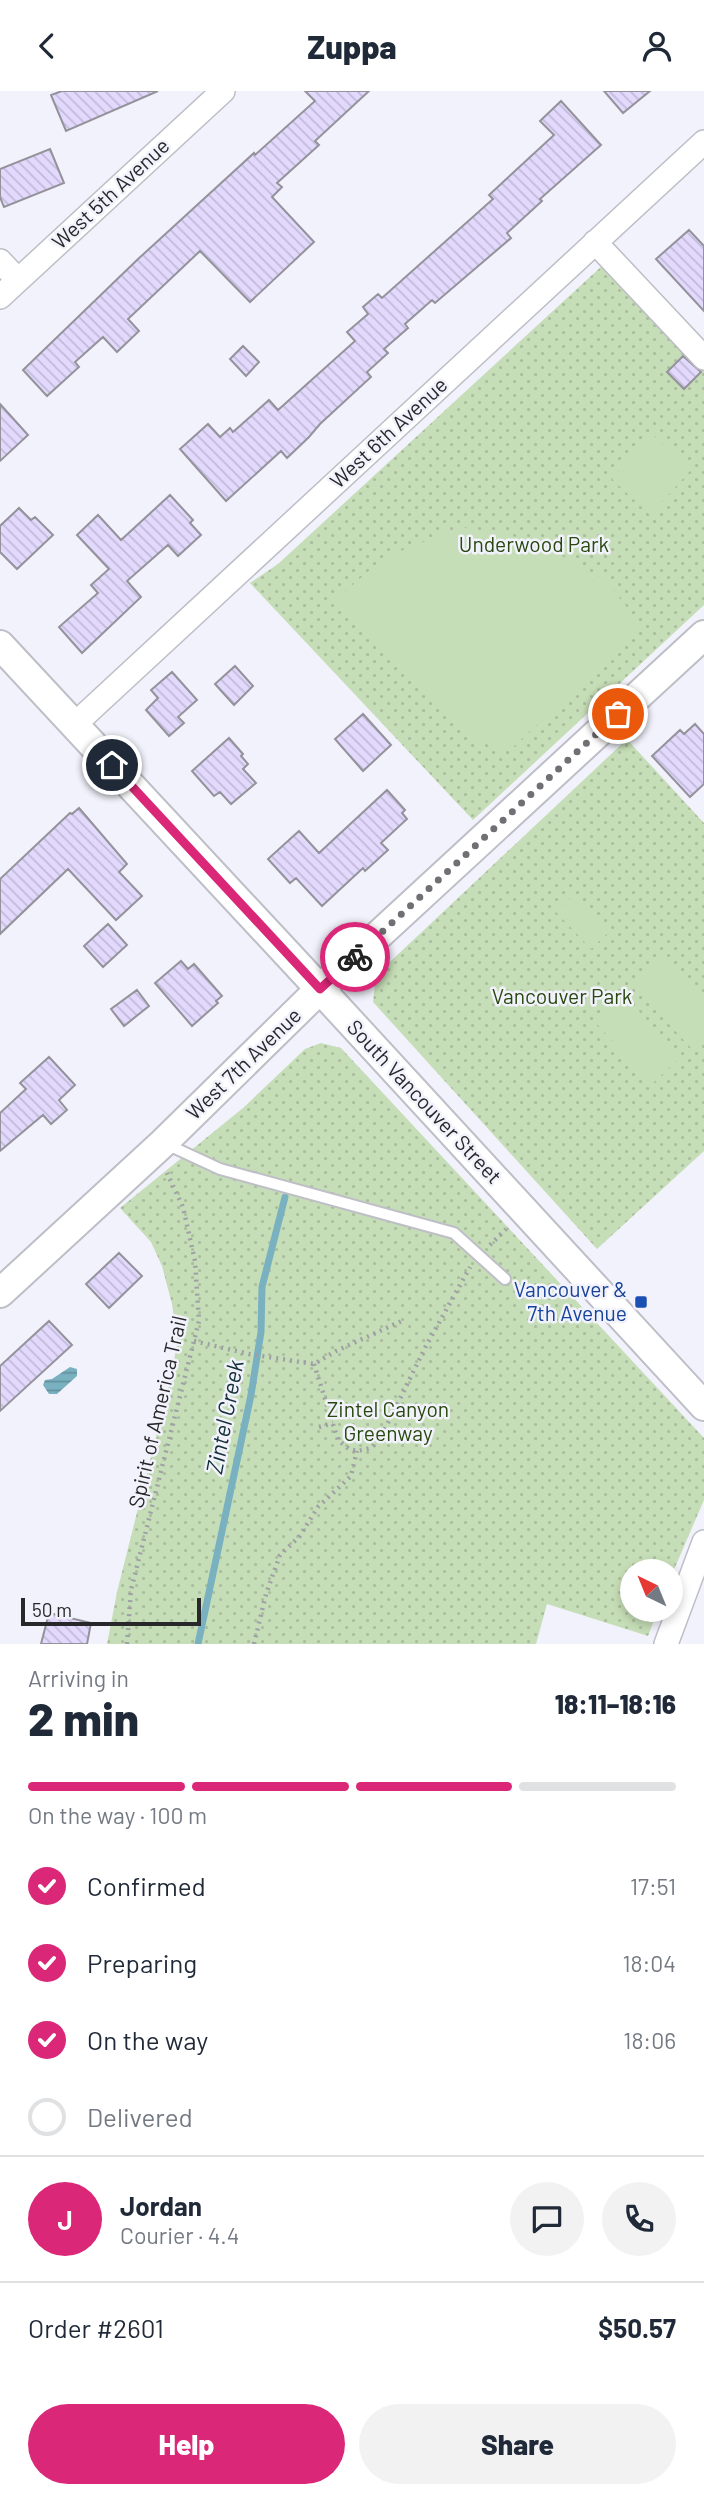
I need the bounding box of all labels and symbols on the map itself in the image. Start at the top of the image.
street label: West 5th Avenue [46,132,174,254]
street label: West 6th Avenue [324,371,452,493]
park label: Underwood Park [459,531,609,556]
pin [588,684,648,744]
pin [82,735,142,795]
courier [320,922,390,992]
park label: Vancouver Park [492,983,632,1008]
street label: West 7th Avenue [180,1002,306,1124]
street label: South Vancouver Street [343,1014,508,1188]
place label: Vancouver & 7th Avenue [514,1276,627,1325]
marker: Vancouver & 7th Avenue [633,1294,649,1310]
street label: Spirit of America Trail [122,1313,191,1510]
water label: Zintel Creek [199,1357,249,1476]
park label: Zintel Canyon Greenway [327,1396,449,1445]
north arrow [620,1559,682,1622]
scale bar [21,1595,201,1627]

